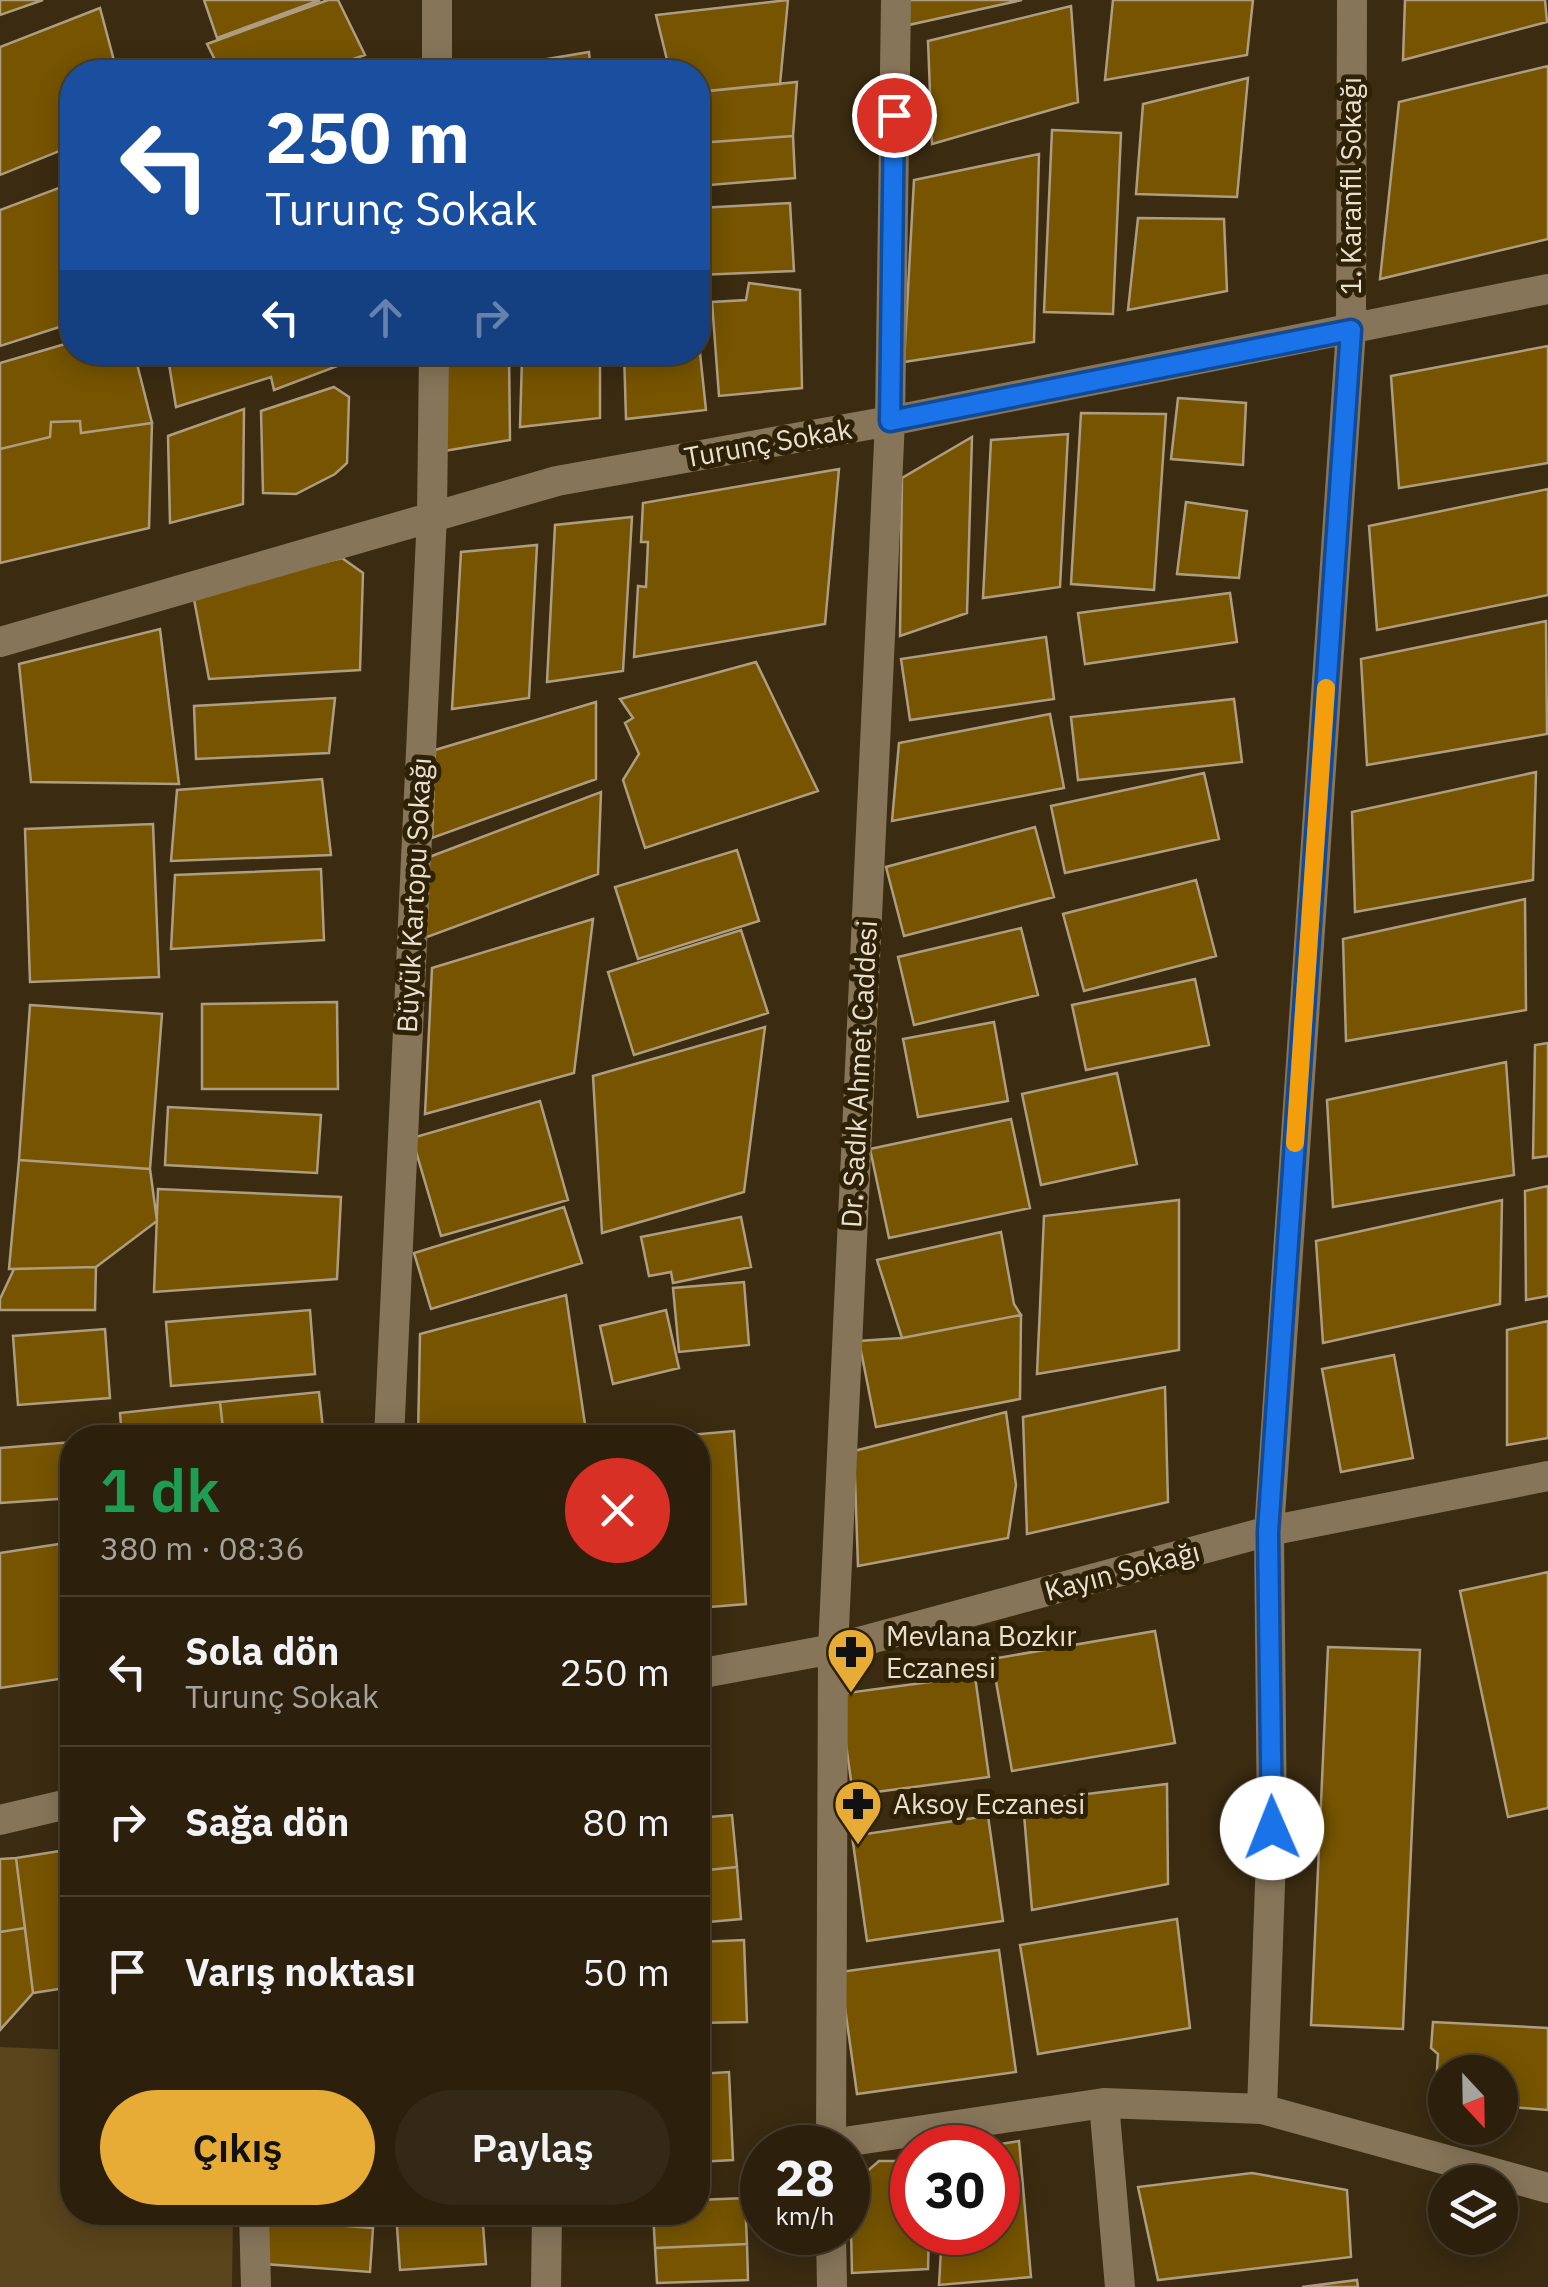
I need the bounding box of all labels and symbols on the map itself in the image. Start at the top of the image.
pin [852,73,937,158]
street label: 1. Karanfil Sokağı [1332,77,1369,295]
street label: Turunç Sokak [681,410,855,475]
street label: Büyük Kartopu Sokağı [388,756,439,1034]
street label: Dr. Sadık Ahmet Caddesi [832,919,885,1229]
street label: Kayın Sokağı [1040,1532,1203,1609]
place label: Mevlana Bozkır Eczanesi [886,1617,1077,1686]
pharmacy icon: Mevlana Bozkır Eczanesi [825,1626,877,1694]
position arrow [1220,1776,1324,1880]
pharmacy icon: Aksoy Eczanesi [832,1778,884,1846]
place label: Aksoy Eczanesi [893,1785,1085,1822]
north arrow [1428,2055,1518,2145]
speed limit sign: 30 [890,2125,1020,2255]

